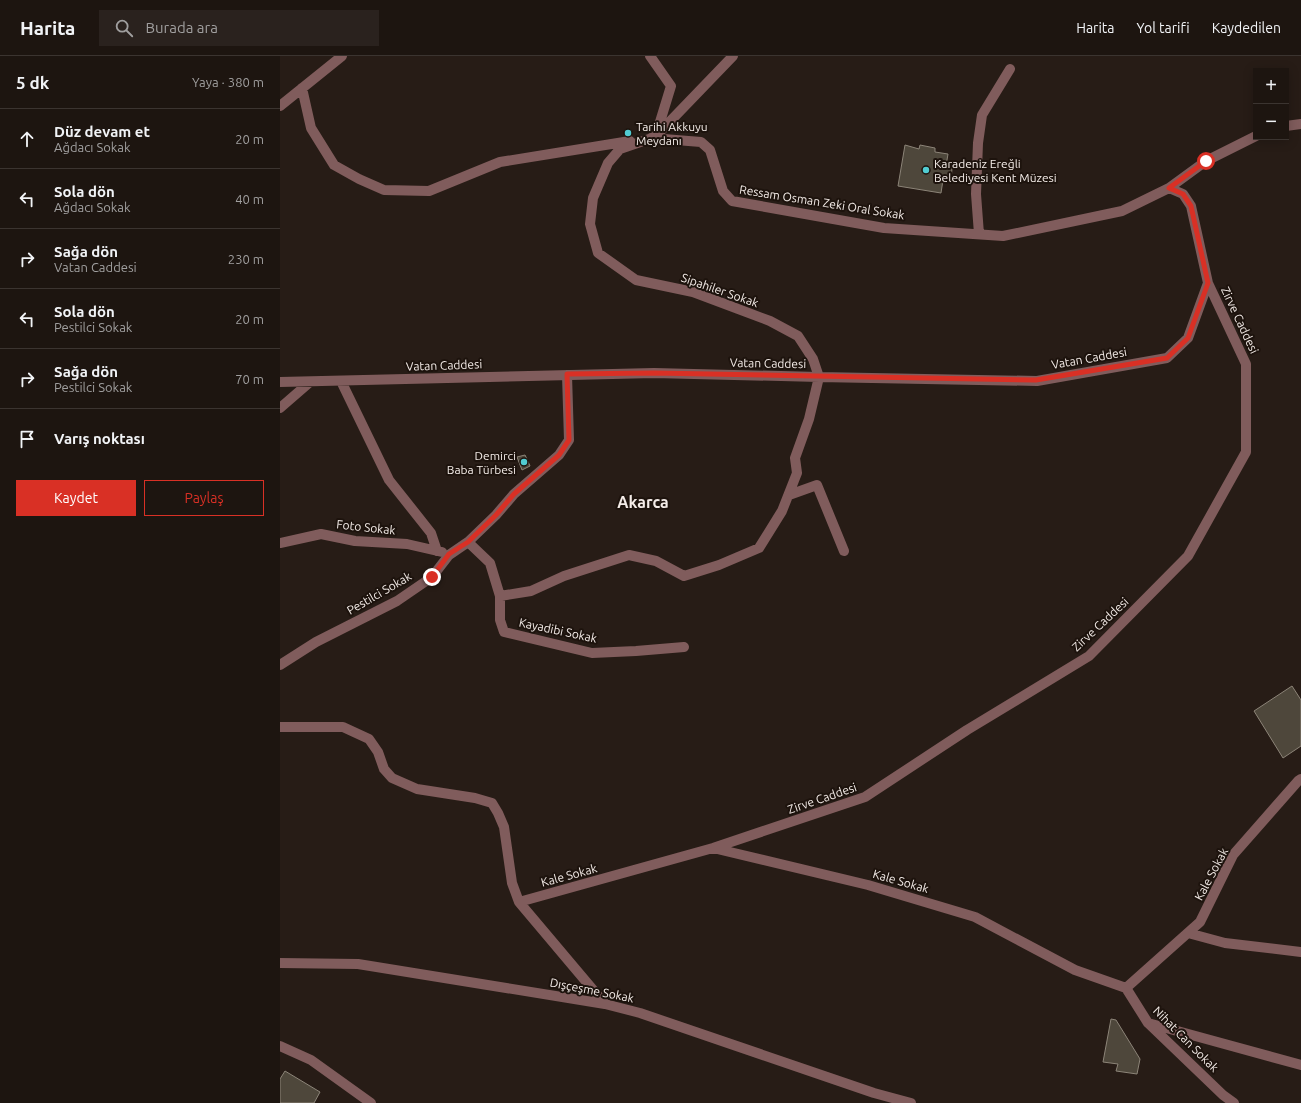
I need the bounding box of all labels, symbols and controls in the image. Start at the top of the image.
search box [99,10,379,46]
text: Harita [20,17,75,39]
icon: search [113,17,135,39]
text: Burada ara [145,19,218,36]
text: Harita [1076,20,1114,36]
text: Yol tarifi [1136,20,1190,36]
text: Kaydedilen [1212,20,1281,36]
map controls [1253,68,1289,140]
button: + [1253,68,1289,104]
text: 5 dk [16,73,49,92]
text: Yaya · 380 m [192,75,264,89]
button: − [1253,104,1289,140]
place label: Tarihi Akkuyu Meydanı [636,120,708,147]
text: Düz devam et [54,123,150,140]
icon: ahead [16,128,38,150]
marker: Tarihi Akkuyu Meydanı [623,128,633,138]
text: 20 m [235,132,264,146]
text: Ağdacı Sokak [54,140,131,154]
route start [1197,152,1215,170]
place label: Karadeniz Ereğli Belediyesi Kent Müzesi [934,157,1057,184]
marker: Karadeniz Ereğli Belediyesi Kent Müzesi [921,165,931,175]
text: Sola dön [54,183,115,200]
street label: Ressam Osman Zeki Oral Sokak [738,183,906,221]
icon: left [16,188,38,210]
text: 40 m [235,192,264,206]
text: Ağdacı Sokak [54,200,131,214]
text: Sağa dön [54,243,118,260]
icon: right [16,248,38,270]
text: 230 m [228,252,264,266]
text: Vatan Caddesi [54,260,137,274]
street label: Sipahiler Sokak [680,271,760,309]
street label: Zirve Caddesi [1219,285,1261,356]
text: Sola dön [54,303,115,320]
icon: left [16,308,38,330]
text: 20 m [235,312,264,326]
text: Pestilci Sokak [54,320,132,334]
street label: Vatan Caddesi [1050,345,1128,371]
street label: Vatan Caddesi [730,356,806,370]
street label: Vatan Caddesi [406,357,482,373]
text: Sağa dön [54,363,118,380]
icon: right [16,368,38,390]
text: 70 m [235,372,264,386]
text: Pestilci Sokak [54,380,132,394]
icon: arrive [16,428,38,450]
text: Varış noktası [54,430,145,447]
place label: Demirci Baba Türbesi [447,449,516,476]
marker: Demirci Baba Türbesi [519,457,529,467]
button: Kaydet [16,480,136,516]
button: Paylaş [144,480,264,516]
district label: Akarca [617,493,669,511]
street label: Foto Sokak [336,517,396,537]
route end [423,568,441,586]
street label: Pestilci Sokak [344,569,414,617]
street label: Zirve Caddesi [1069,595,1131,653]
street label: Kayadibi Sokak [518,615,598,645]
street label: Zirve Caddesi [786,780,858,816]
street label: Kale Sokak [1192,846,1230,902]
street label: Kale Sokak [540,861,598,889]
street label: Kale Sokak [872,867,930,895]
street label: Dışçeşme Sokak [549,975,635,1005]
street label: Nihat Can Sokak [1151,1004,1221,1074]

